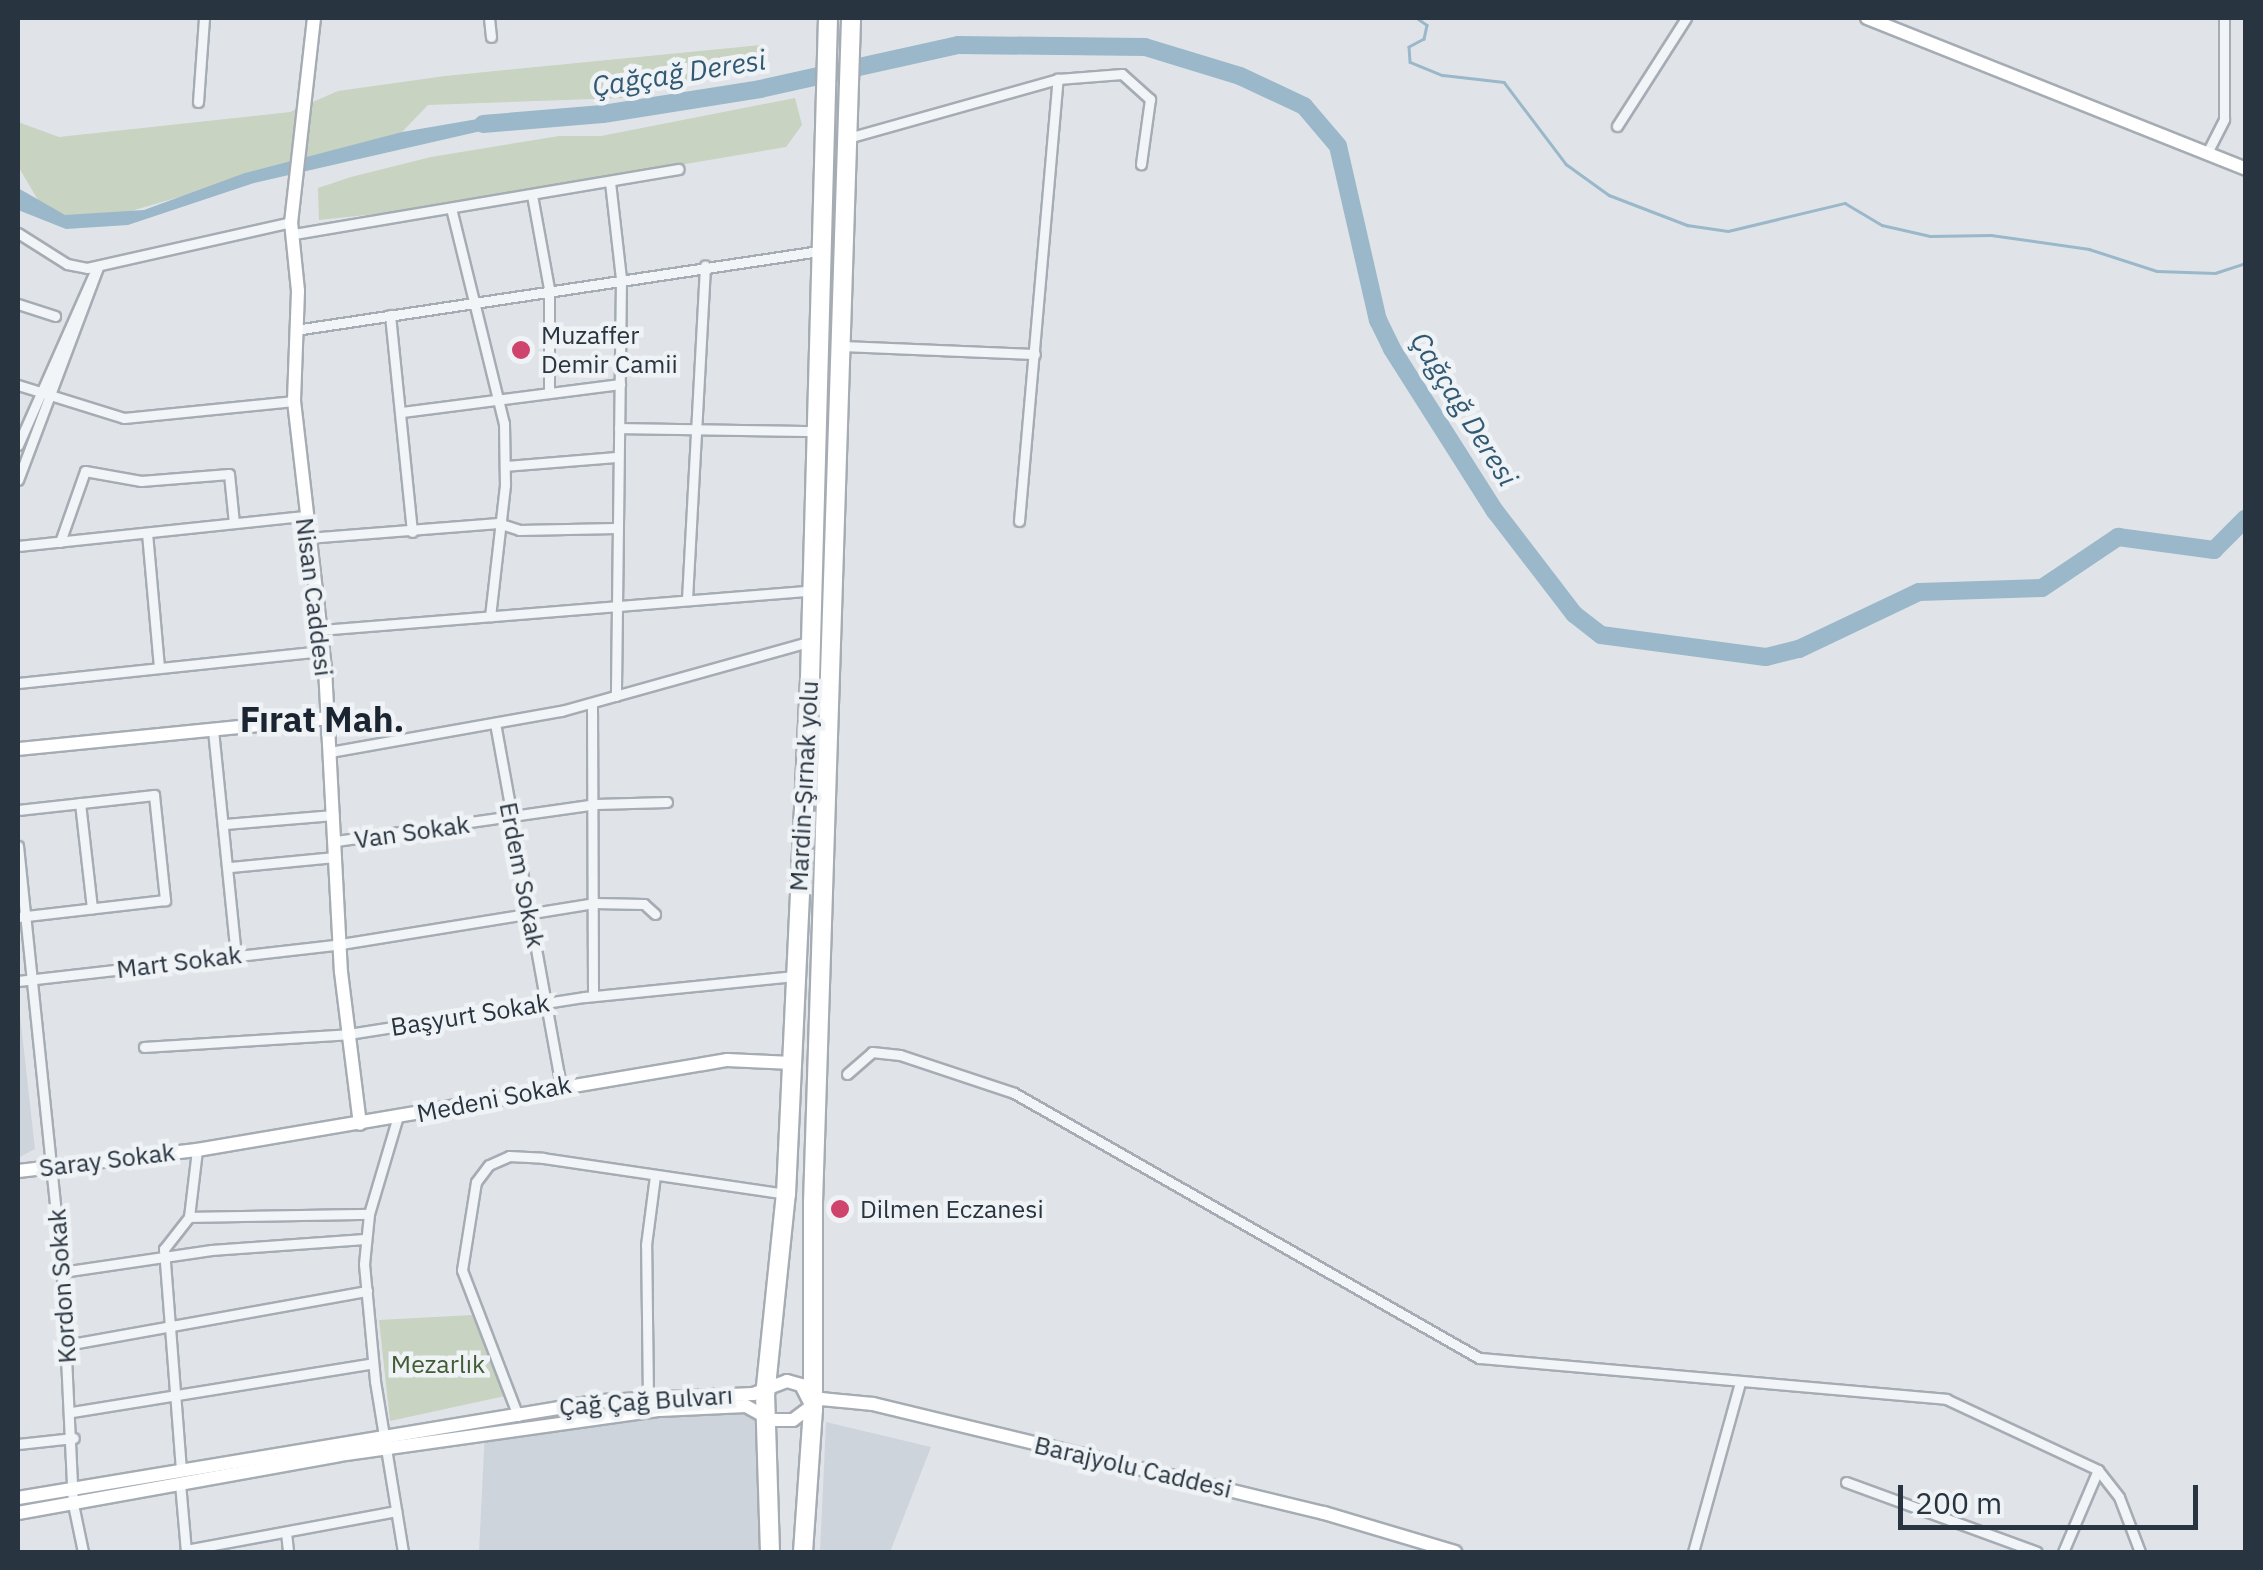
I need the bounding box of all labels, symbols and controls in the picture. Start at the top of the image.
water label: Çağçağ Deresi [590,43,768,103]
place label: Muzaffer Demir Camii [541,321,678,380]
water label: Çağçağ Deresi [1403,326,1525,492]
marker: Muzaffer Demir Camii [510,339,532,361]
street label: Nisan Caddesi [289,516,339,678]
street label: Mardin-Şırnak yolu [783,680,825,892]
district label: Fırat Mah. [240,698,404,740]
street label: Erdem Sokak [493,800,551,950]
street label: Van Sokak [352,809,472,855]
street label: Mart Sokak [115,939,243,985]
street label: Başyurt Sokak [389,988,551,1042]
street label: Medeni Sokak [414,1069,574,1129]
street label: Saray Sokak [37,1137,177,1183]
place label: Dilmen Eczanesi [860,1194,1044,1224]
marker: Dilmen Eczanesi [829,1198,851,1220]
street label: Kordon Sokak [42,1208,82,1364]
park label: Mezarlık [391,1349,485,1379]
street label: Çağ Çağ Bulvarı [558,1380,734,1422]
street label: Barajyolu Caddesi [1031,1430,1235,1504]
scale bar [1903,1465,2203,1527]
text: 200 m [1915,1483,2002,1522]

